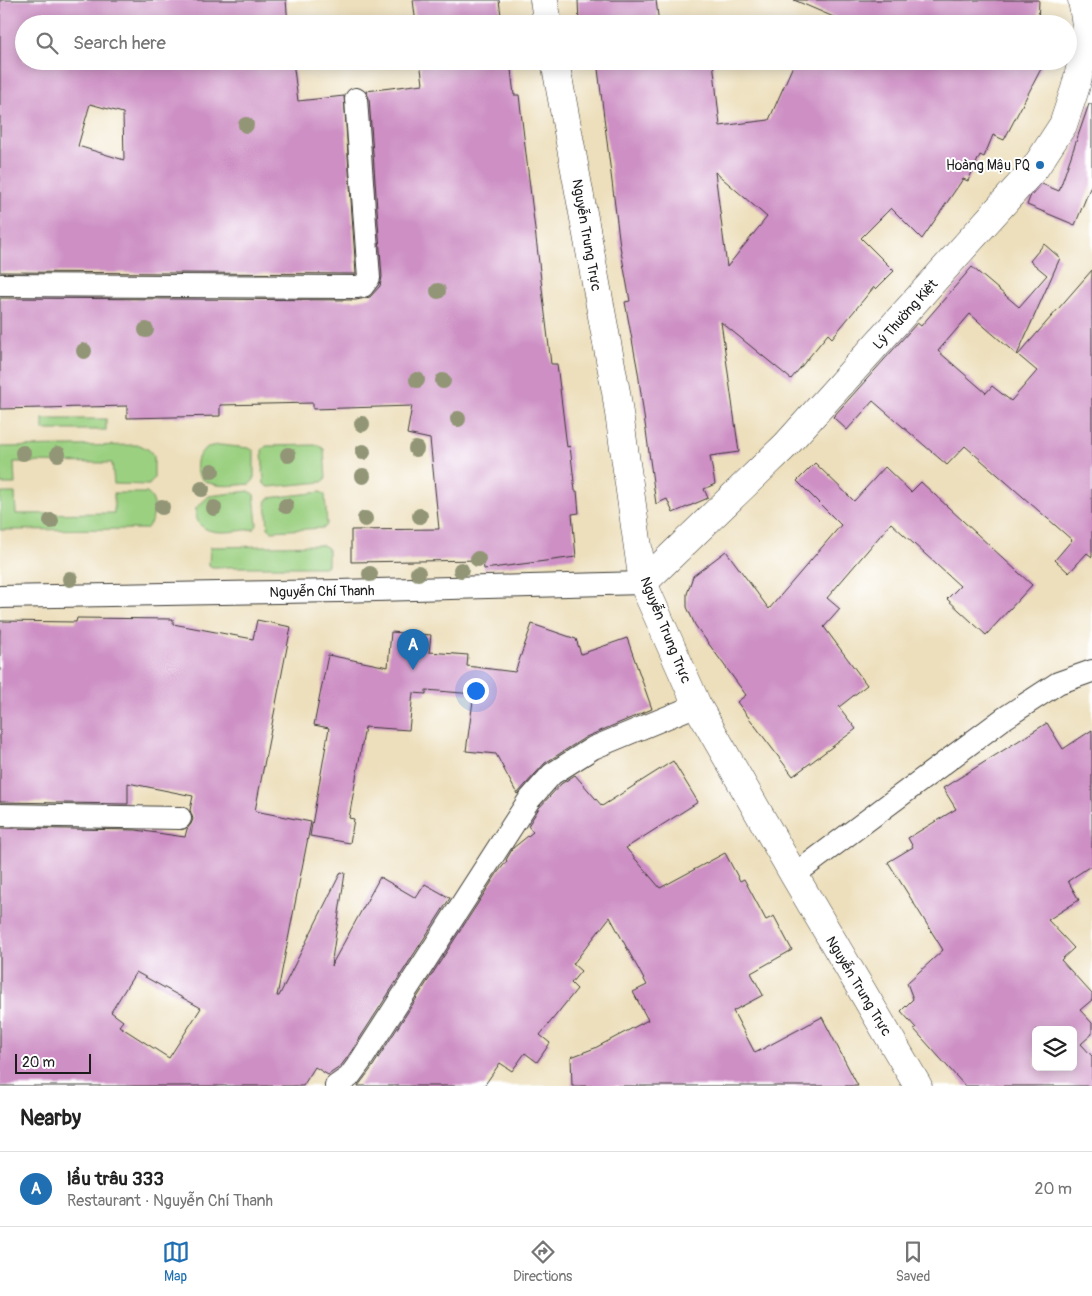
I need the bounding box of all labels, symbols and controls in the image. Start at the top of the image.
search box [15,15,1077,70]
icon: search [33,29,61,57]
text: Search here [73,31,166,55]
place label: Hoàng Mậu PQ [946,157,1030,174]
marker: Hoàng Mậu PQ [1034,159,1046,171]
street label: Nguyễn Trung Trực [568,178,606,292]
street label: Lý Thường Kiệt [869,276,942,353]
street label: Nguyễn Trung Trực [636,574,696,686]
street label: Nguyễn Chí Thanh [269,581,375,601]
pin: A [397,629,429,670]
your location [463,678,489,704]
street label: Nguyễn Trung Trực [822,933,896,1039]
map controls [1032,1026,1077,1071]
button: layers [1032,1026,1077,1071]
scale bar [15,1051,91,1074]
text: 20 m [22,1054,55,1071]
text: Nearby [20,1105,81,1132]
text: lẩu trâu 333 [67,1167,164,1191]
text: A [31,1179,41,1199]
text: 20 m [1034,1179,1072,1199]
text: Restaurant · Nguyễn Chí Thanh [67,1191,273,1211]
tab: Map [162,1238,190,1285]
tab: Directions [513,1238,572,1285]
tab: Saved [896,1238,930,1285]

